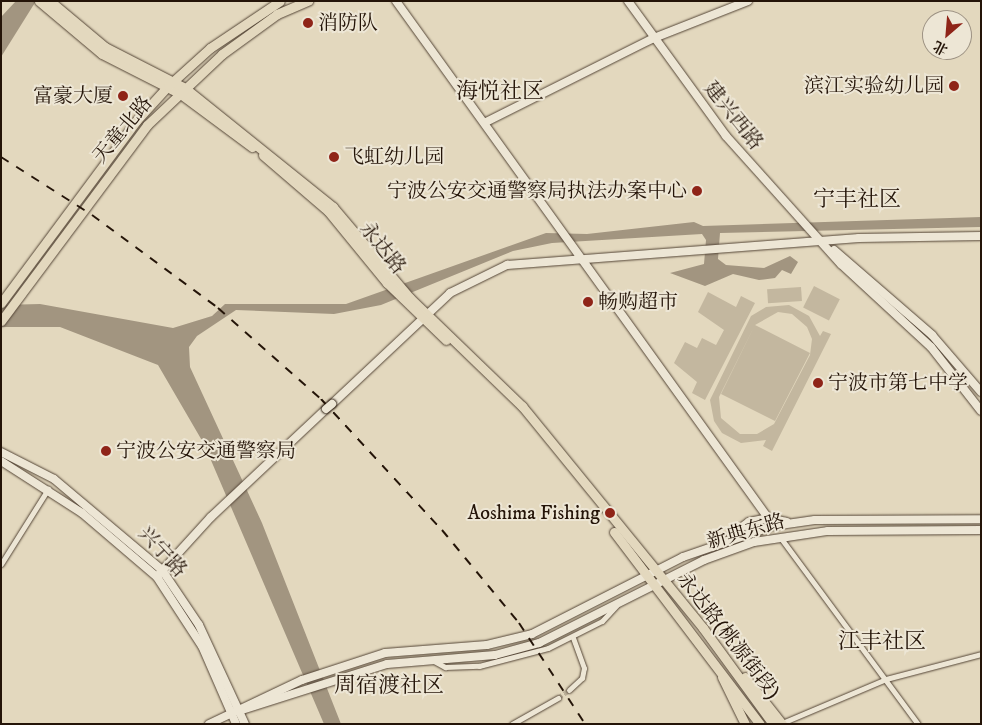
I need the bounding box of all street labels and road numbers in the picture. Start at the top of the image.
street label: 建兴西路 [699,77,767,155]
street label: 天童北路 [88,92,158,168]
street label: 永达路 [354,217,410,279]
street label: 新典东路 [704,509,788,555]
street label: 兴宁路 [133,522,191,582]
street label: 永达路(桃源街段) [671,568,785,704]

